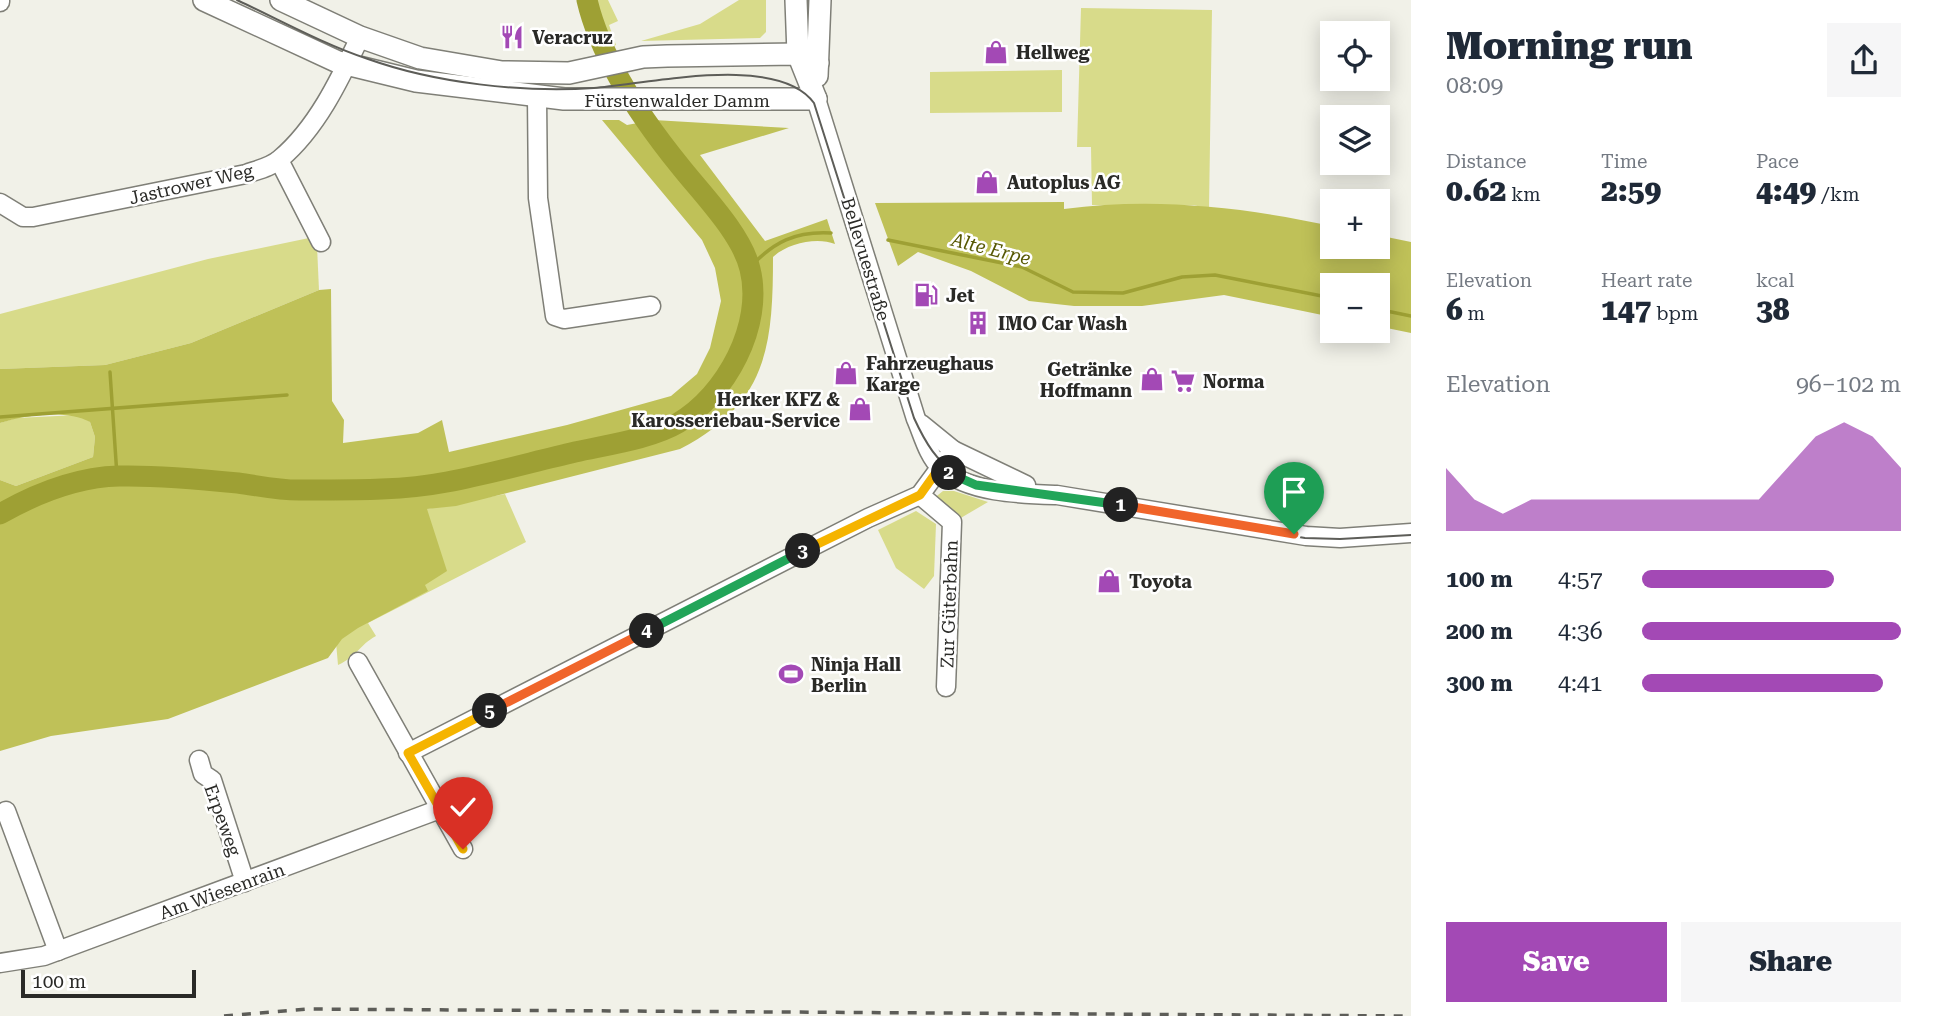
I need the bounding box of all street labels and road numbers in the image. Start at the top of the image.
street label: Fürstenwalder Damm [584,90,770,111]
street label: Jastrower Weg [127,159,256,208]
street label: Bellevuestraße [837,195,895,323]
street label: Zur Güterbahn [936,539,962,668]
street label: Erpeweg [200,781,246,860]
street label: Am Wiesenrain [157,858,288,923]

